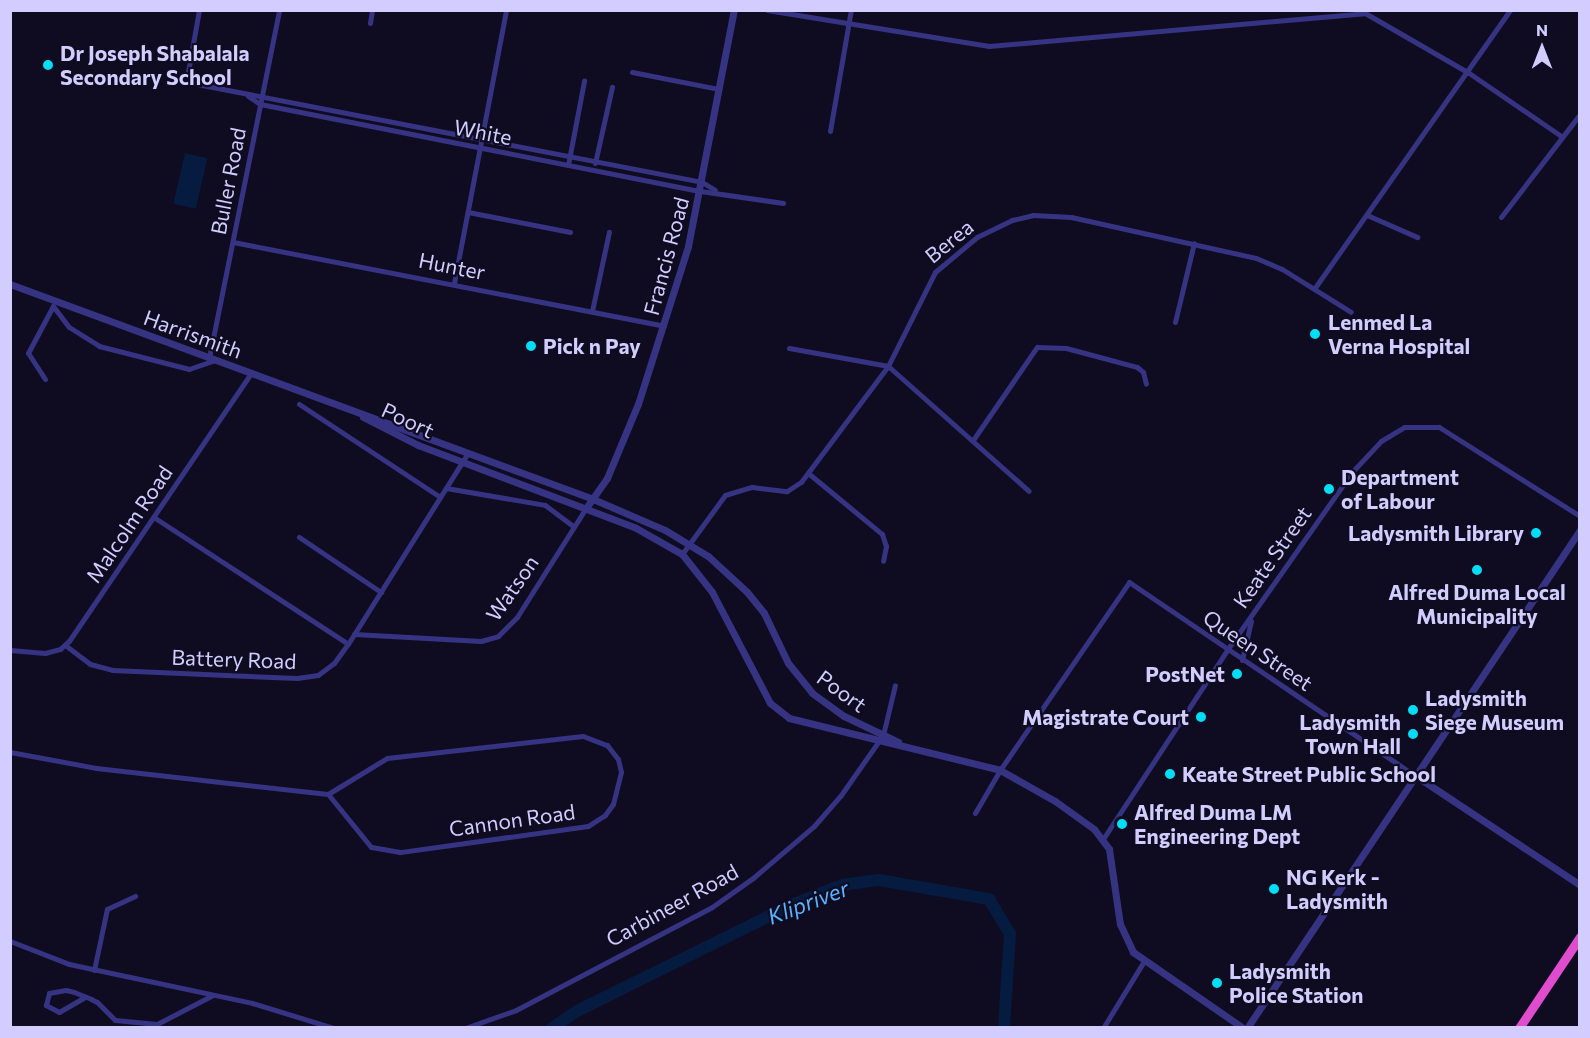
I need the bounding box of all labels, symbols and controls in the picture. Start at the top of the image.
north arrow [1512,18,1572,78]
text: N [1536,20,1548,39]
place label: Dr Joseph Shabalala Secondary School [60,40,249,90]
marker: Dr Joseph Shabalala Secondary School [41,58,55,72]
street label: White [452,114,514,150]
street label: Buller Road [205,125,251,237]
street label: Francis Road [638,194,694,318]
street label: Berea [920,214,978,268]
street label: Hunter [417,247,487,285]
street label: Harrismith [140,305,246,363]
place label: Lenmed La Verna Hospital [1328,309,1470,359]
marker: Lenmed La Verna Hospital [1306,325,1324,343]
place label: Pick n Pay [543,333,641,359]
marker: Pick n Pay [524,339,538,353]
street label: Poort [378,397,438,443]
street label: Malcolm Road [81,461,177,587]
place label: Department of Labour [1341,464,1459,514]
marker: Department of Labour [1322,482,1336,496]
street label: Keate Street [1228,501,1316,613]
place label: Ladysmith Library [1348,520,1524,546]
marker: Ladysmith Library [1529,526,1543,540]
street label: Watson [480,550,544,626]
marker: Alfred Duma Local Municipality [1470,563,1484,577]
place label: Alfred Duma Local Municipality [1388,579,1566,629]
street label: Queen Street [1199,604,1317,696]
street label: Battery Road [171,644,297,674]
place label: PostNet [1145,661,1225,687]
street label: Poort [812,665,872,717]
marker: PostNet [1230,667,1244,681]
place label: Ladysmith Siege Museum [1425,685,1564,735]
marker: Ladysmith Siege Museum [1406,703,1420,717]
place label: Magistrate Court [1022,704,1189,730]
place label: Ladysmith Town Hall [1299,709,1401,759]
marker: Magistrate Court [1194,710,1208,724]
marker: Ladysmith Town Hall [1406,727,1420,741]
place label: Keate Street Public School [1182,761,1436,787]
marker: Keate Street Public School [1163,767,1177,781]
street label: Cannon Road [447,799,577,841]
place label: Alfred Duma LM Engineering Dept [1134,799,1300,849]
marker: Alfred Duma LM Engineering Dept [1115,817,1129,831]
street label: Carbineer Road [602,858,742,952]
place label: NG Kerk - Ladysmith [1286,864,1388,914]
water label: Klipriver [764,874,852,930]
marker: NG Kerk - Ladysmith [1267,882,1281,896]
place label: Ladysmith Police Station [1229,958,1363,1008]
marker: Ladysmith Police Station [1210,976,1224,990]

